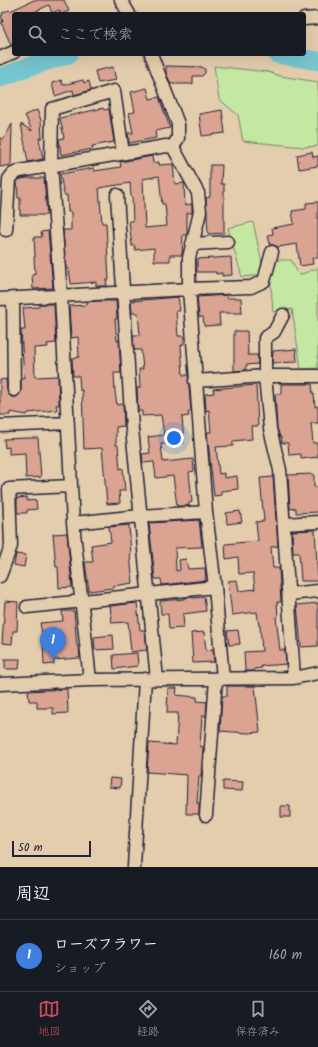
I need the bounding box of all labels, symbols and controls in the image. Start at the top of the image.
search box [12,12,306,56]
icon: search [26,23,48,45]
text: ここで検索 [58,23,133,47]
your location [164,428,184,448]
pin: 1 [40,627,66,660]
scale bar [12,839,91,858]
text: 50 m [18,839,43,857]
text: 周辺 [16,881,50,908]
text: ローズフラワー [54,933,158,957]
text: 1 [27,945,31,966]
text: 160 m [269,945,302,966]
text: ショップ [54,958,105,979]
tab: 地図 [38,998,60,1041]
tab: 経路 [137,998,159,1041]
tab: 保存済み [236,998,280,1041]

